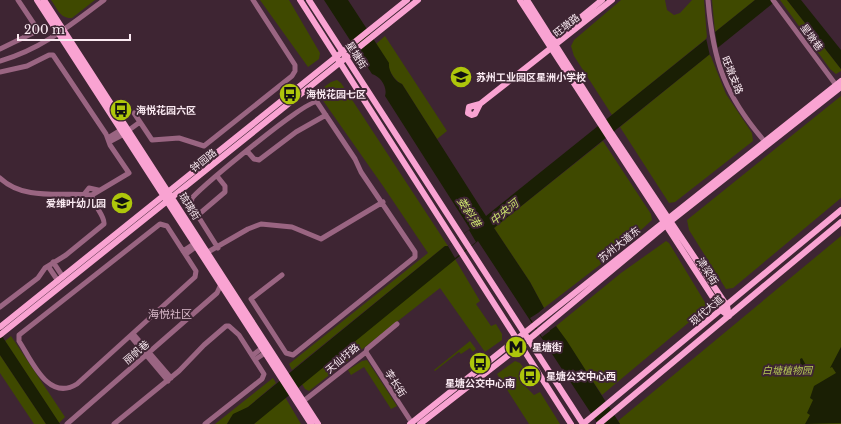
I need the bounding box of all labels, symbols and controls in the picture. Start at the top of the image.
street label: 旺墩路 [551,11,582,40]
scale bar [18,16,130,42]
street label: 星墩巷 [798,21,826,53]
text: 200 m [24,22,65,37]
street label: 星塘街 [343,39,370,71]
street label: 旺墩支路 [719,54,746,96]
school or university icon: 苏州工业园区星洲小学校 [448,64,474,90]
place label: 苏州工业园区星洲小学校 [476,71,586,84]
bus stop icon: 海悦花园七区 [277,81,303,107]
place label: 海悦花园七区 [306,88,366,101]
bus stop icon: 海悦花园六区 [108,97,134,123]
place label: 海悦花园六区 [136,104,196,117]
street label: 钟园路 [188,146,219,175]
school or university icon: 爱维叶幼儿园 [109,190,135,216]
street label: 琉璃街 [176,190,203,222]
water label: 娄斜港 [454,194,485,231]
water label: 中央河 [487,195,523,228]
place label: 爱维叶幼儿园 [46,197,106,210]
street label: 苏州大道东 [596,224,643,265]
street label: 津梁街 [694,255,721,287]
street label: 现代大道 [687,293,726,328]
district label: 海悦社区 [148,307,192,321]
metro station icon: 星塘街 [503,334,529,360]
street label: 丽帆巷 [121,338,152,367]
street label: 天仙圩路 [323,341,362,376]
place label: 星塘街 [532,341,562,354]
bus stop icon: 星塘公交中心南 [467,350,493,376]
bus stop icon: 星塘公交中心西 [517,363,543,389]
park label: 白塘植物园 [762,364,814,377]
street label: 李长街 [382,367,409,399]
place label: 星塘公交中心西 [546,370,616,383]
place label: 星塘公交中心南 [445,377,515,390]

